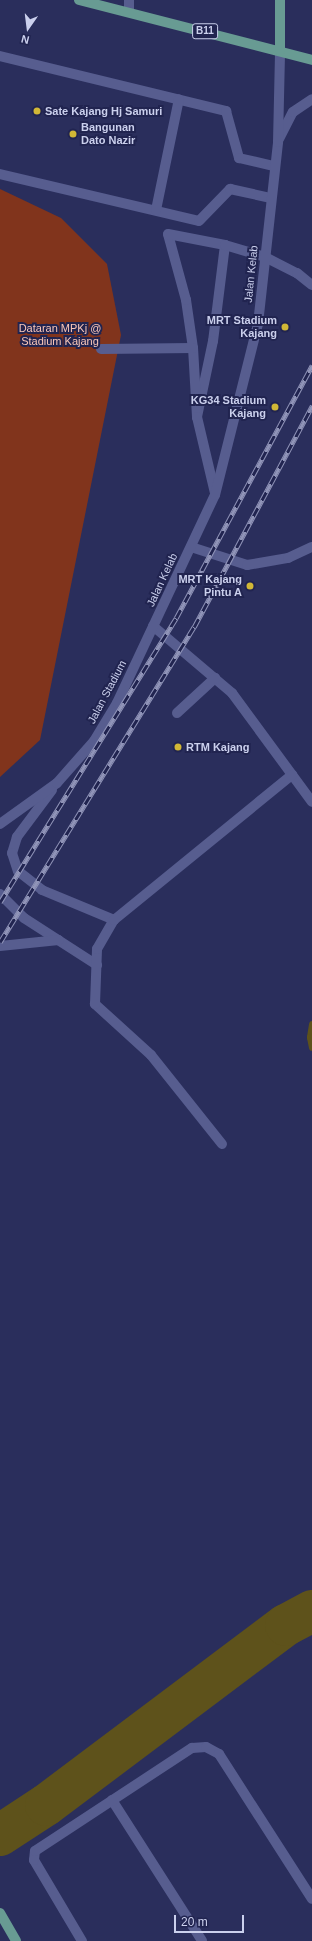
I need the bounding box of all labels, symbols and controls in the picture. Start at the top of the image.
north arrow [8,8,48,48]
road number: B11 [192,23,218,39]
text: N [20,33,30,46]
place label: Sate Kajang Hj Samuri [45,104,162,118]
marker: Sate Kajang Hj Samuri [32,106,42,116]
place label: Bangunan Dato Nazir [81,121,135,147]
marker: Bangunan Dato Nazir [68,129,78,139]
street label: Jalan Kelab [241,245,261,303]
place label: MRT Stadium Kajang [207,314,277,340]
park label: Dataran MPKj @ Stadium Kajang [19,322,101,348]
marker: MRT Stadium Kajang [280,322,290,332]
place label: KG34 Stadium Kajang [191,394,266,420]
marker: KG34 Stadium Kajang [269,401,281,413]
street label: Jalan Kelab [144,551,180,609]
place label: MRT Kajang Pintu A [178,573,242,599]
marker: MRT Kajang Pintu A [245,581,255,591]
street label: Jalan Stadium [85,658,129,726]
place label: RTM Kajang [186,740,250,754]
marker: RTM Kajang [173,742,183,752]
scale bar [176,1907,246,1933]
text: 20 m [181,1915,208,1929]

